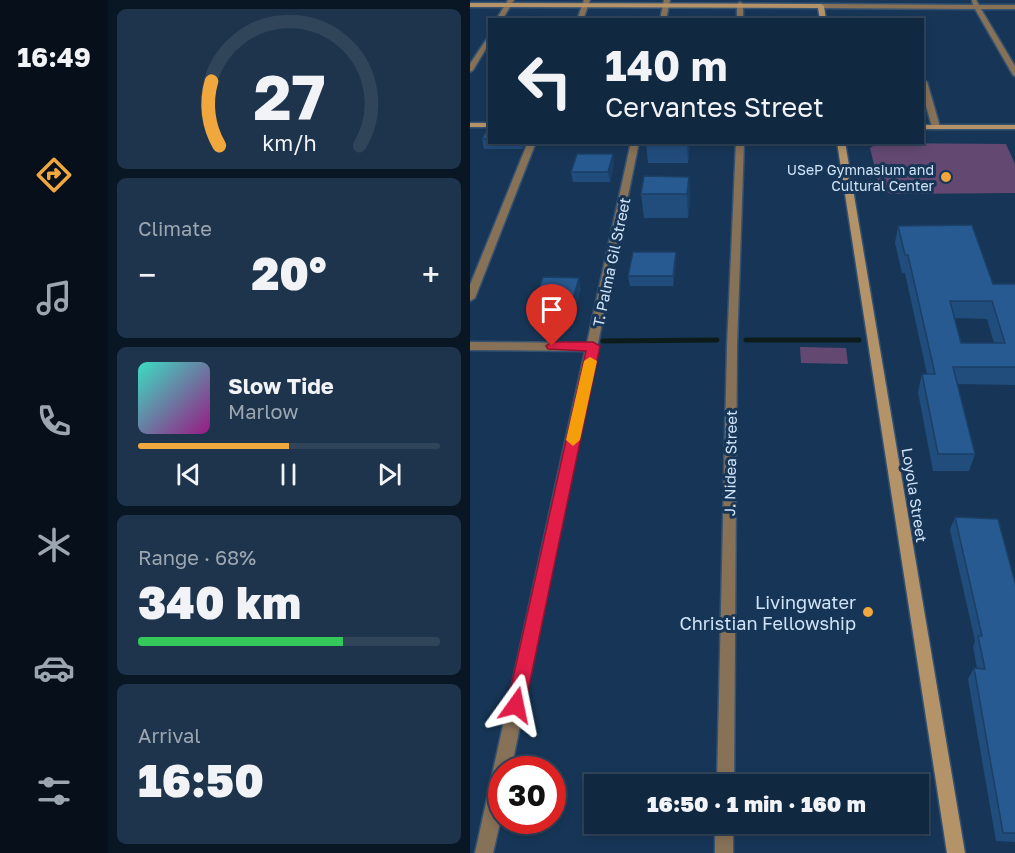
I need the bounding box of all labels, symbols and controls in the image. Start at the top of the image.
text: 140 m [605,40,727,90]
text: 16:49 [17,41,91,73]
icon: left [506,42,584,120]
text: 27 [253,59,325,134]
text: Cervantes Street [605,91,824,123]
text: km/h [262,130,316,156]
icon: directions [33,154,75,196]
place label: USeP Gymnasium and Cultural Center [787,161,935,194]
marker: USeP Gymnasium and Cultural Center [939,170,953,184]
street label: T. Palma Gil Street [589,196,633,328]
text: Climate [138,216,212,240]
text: 20° [251,246,327,300]
text: − [138,255,156,294]
text: + [422,255,440,294]
icon: music [33,277,75,319]
pin [526,284,577,346]
icon: arrive [535,293,568,326]
text: Slow Tide [228,372,334,399]
text: Marlow [228,399,299,423]
icon: phone [33,400,75,442]
street label: J. Nidea Street [720,410,740,516]
street label: Loyola Street [899,446,931,544]
icon: previous [172,458,205,491]
icon: pause [272,458,305,491]
icon: next [373,458,406,491]
icon: climate [33,524,75,566]
text: Range · 68% [138,545,256,569]
text: 340 km [138,575,301,629]
place label: Livingwater Christian Fellowship [680,591,856,634]
marker: Livingwater Christian Fellowship [861,605,875,619]
icon: car [33,647,75,689]
position arrow [484,673,548,737]
text: Arrival [138,723,201,747]
text: 16:50 [138,753,264,807]
speed limit sign: 30 [488,756,566,834]
icon: filters [33,770,75,812]
text: 16:50 · 1 min · 160 m [647,790,866,817]

